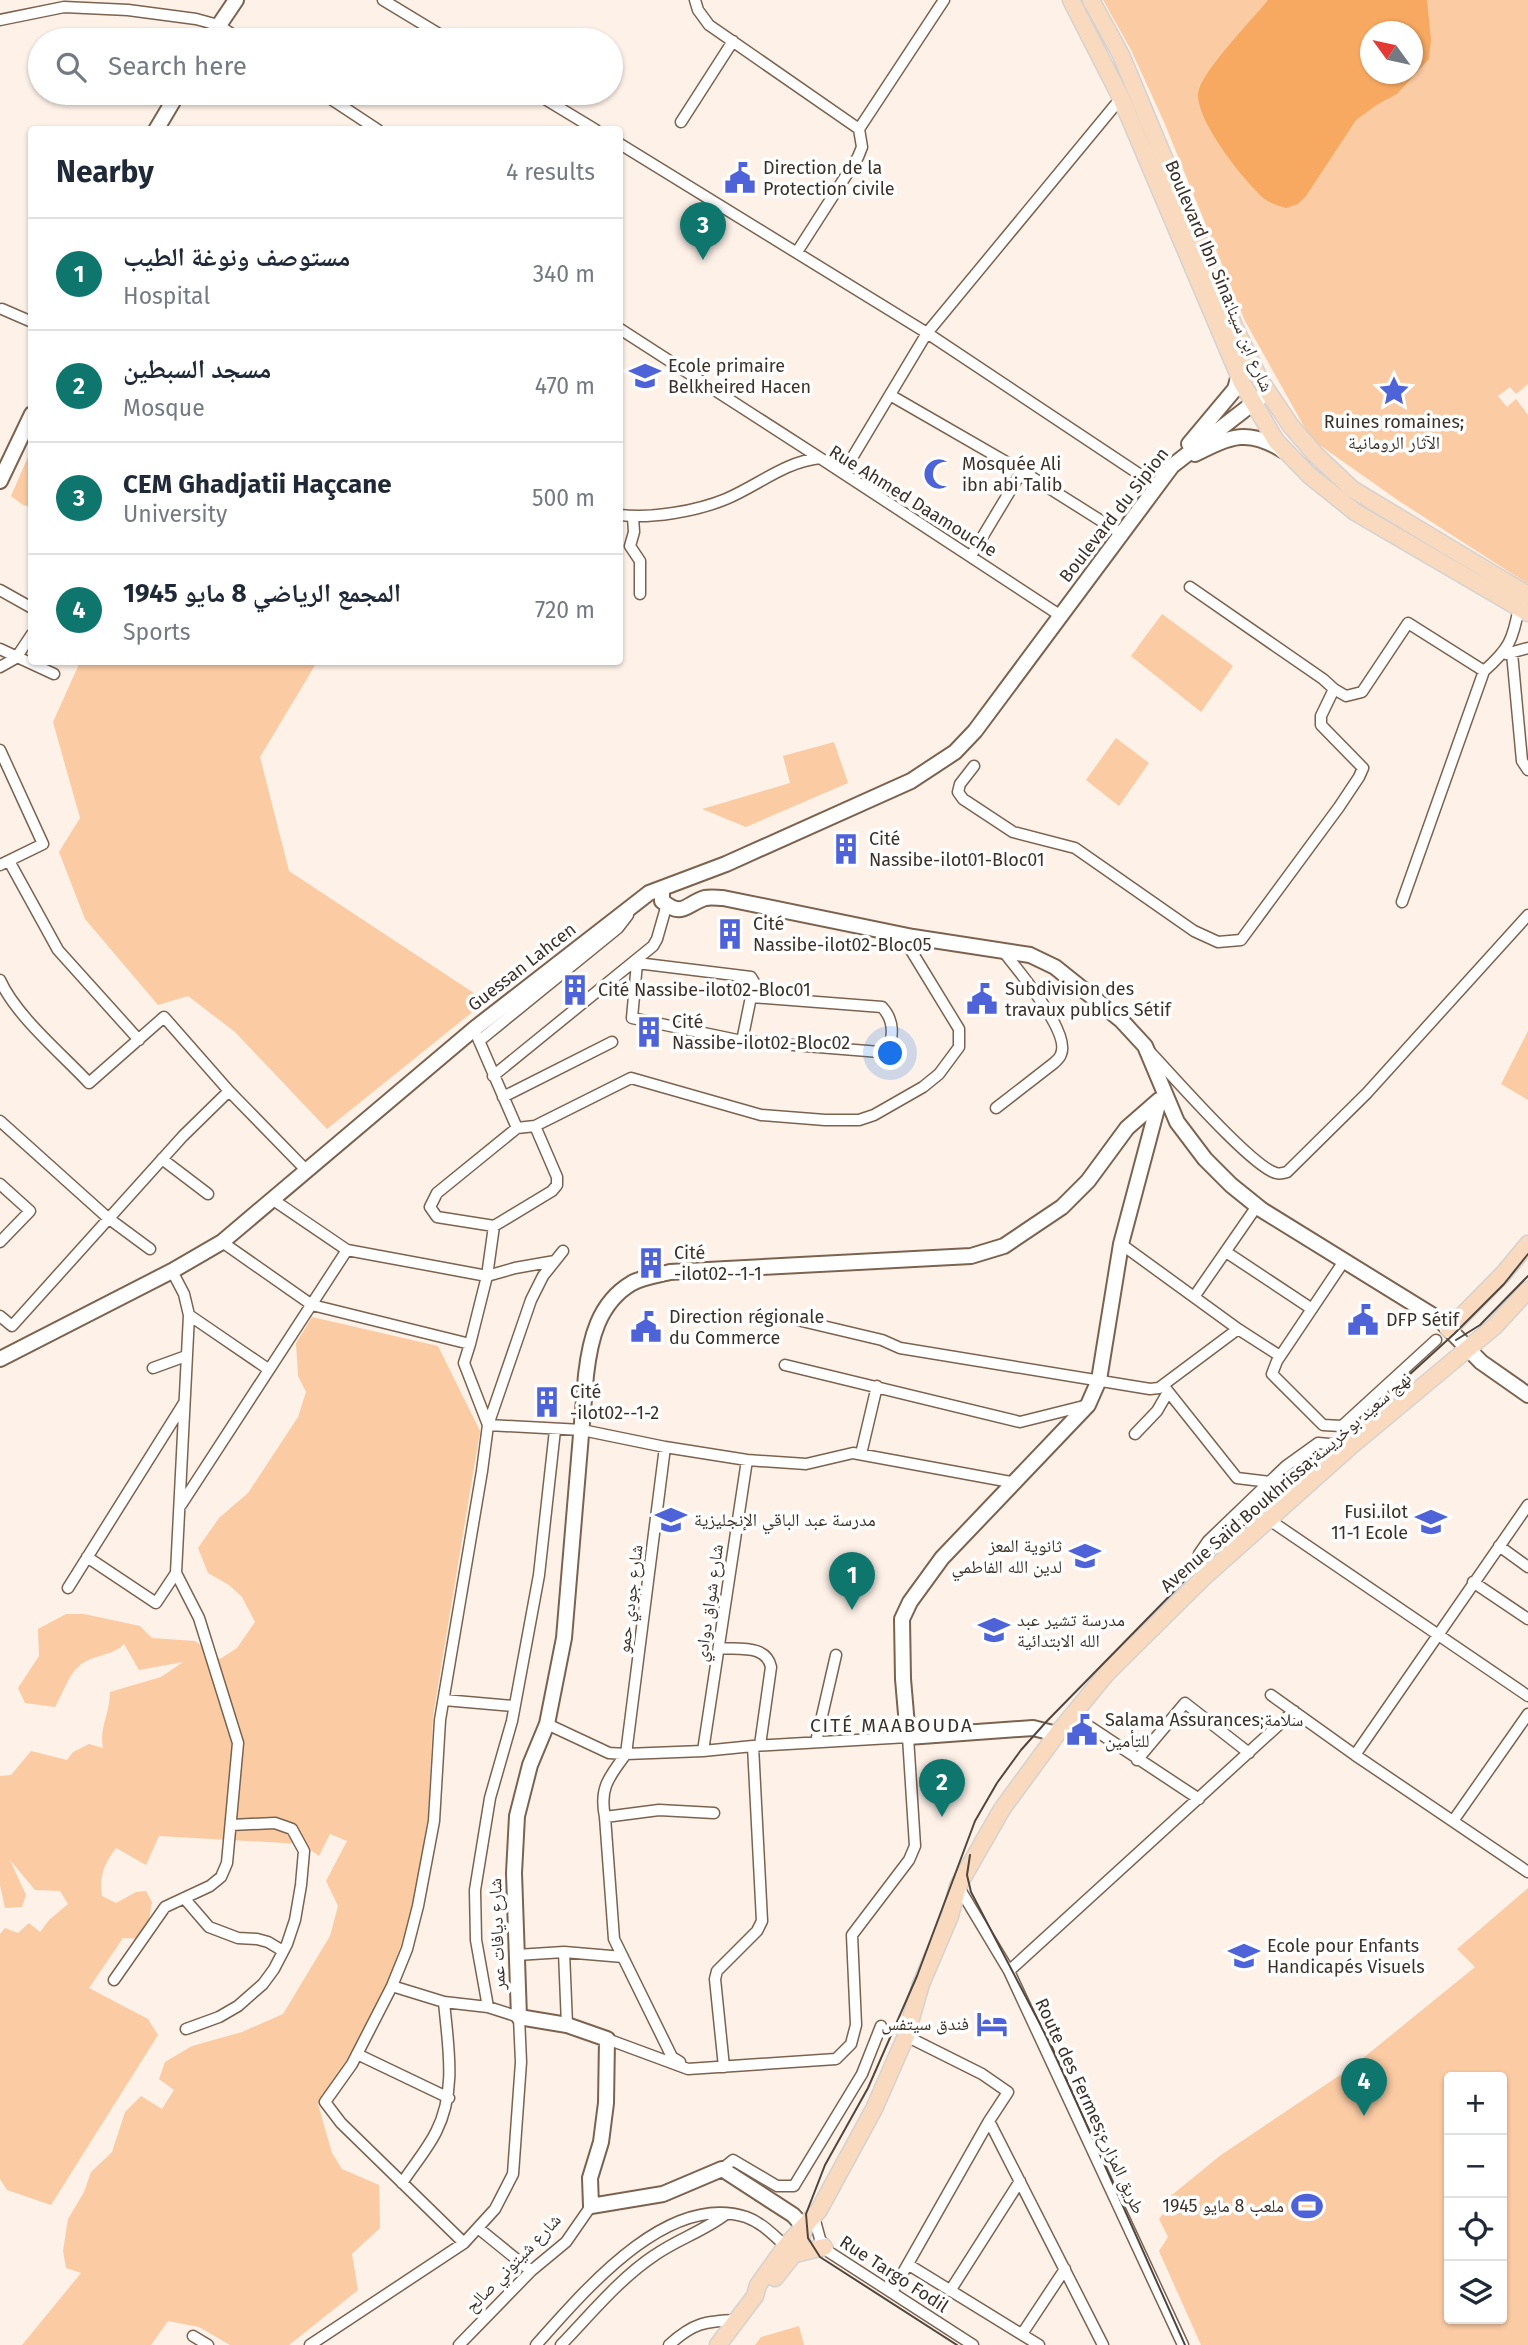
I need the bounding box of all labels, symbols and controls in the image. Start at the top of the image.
north arrow [1360,21,1423,84]
search box [28,28,623,105]
icon: search [52,48,90,86]
text: Search here [108,51,247,82]
text: Nearby [56,154,154,190]
place label: Direction de la Protection civile [763,157,895,200]
street label: Boulevard Ibn Sina:شارع ابن سينا [1160,157,1278,395]
text: 4 results [506,158,595,186]
public building icon: Direction de la Protection civile [723,161,757,195]
pin: 3 [680,202,726,260]
text: مستوصف ونوغة الطيب [123,242,350,273]
text: 1 [74,260,84,288]
text: 340 m [533,260,595,288]
text: Hospital [123,282,210,310]
text: مسجد السبطين [123,354,271,385]
place label: Ecole primaire Belkheired Hacen [668,355,811,398]
school or university icon: Ecole primaire Belkheired Hacen [628,359,662,393]
text: 2 [73,372,85,400]
text: 470 m [535,372,595,400]
place icon: Ruines romaines; الآثار الرومانية [1377,374,1411,408]
text: Mosque [123,394,205,422]
place label: Ruines romaines; الآثار الرومانية [1324,411,1464,454]
street label: Rue Ahmed Daamouche [825,440,1001,562]
street label: Boulevard du Sipion [1055,443,1173,587]
place label: Mosquée Ali ibn abi Talib [962,453,1062,496]
mosque icon: Mosquée Ali ibn abi Talib [922,457,956,491]
text: CEM Ghadjatii Haçcane [123,469,392,500]
text: 3 [73,484,85,512]
text: 500 m [532,484,595,512]
text: University [123,500,227,528]
text: المجمع الرياضي 8 مايو 1945 [123,578,401,609]
text: 4 [73,596,86,624]
text: 720 m [535,596,595,624]
text: Sports [123,618,191,646]
place label: Cité Nassibe-ilot01-Bloc01 [869,828,1045,871]
building icon: Cité Nassibe-ilot01-Bloc01 [829,832,863,866]
place label: Cité Nassibe-ilot02-Bloc05 [753,913,932,956]
building icon: Cité Nassibe-ilot02-Bloc05 [713,917,747,951]
street label: Guessan Lahcen [464,918,580,1016]
building icon: Cité Nassibe-ilot02-Bloc01 [558,973,592,1007]
place label: Subdivision des travaux publics Sétif [1005,978,1173,1021]
place label: Cité Nassibe-ilot02-Bloc01 [598,979,811,1001]
public building icon: Subdivision des travaux publics Sétif [965,982,999,1016]
place label: Cité Nassibe-ilot02-Bloc02 [672,1011,850,1054]
building icon: Cité Nassibe-ilot02-Bloc02 [632,1015,666,1049]
your location [873,1036,907,1070]
place label: Cité -ilot02--1-1 [674,1242,762,1285]
building icon: Cité -ilot02--1-1 [634,1246,668,1280]
public building icon: DFP Sétif [1346,1303,1380,1337]
place label: Direction régionale du Commerce [669,1306,824,1349]
place label: DFP Sétif [1386,1309,1461,1331]
public building icon: Direction régionale du Commerce [629,1310,663,1344]
street label: Avenue Saïd Boukhrissa;نهج سعيد بوخريسة [1156,1367,1417,1598]
place label: Cité -ilot02--1-2 [570,1381,659,1424]
building icon: Cité -ilot02--1-2 [530,1385,564,1419]
place label: Fusi.ilot 11-1 Ecole [1331,1501,1408,1544]
school or university icon: مدرسة عبد الباقي الإنجليزية [654,1503,688,1537]
school or university icon: Fusi.ilot 11-1 Ecole [1414,1505,1448,1539]
place label: مدرسة عبد الباقي الإنجليزية [694,1509,876,1535]
place label: ثانوية المعز لدين الله الفاطمي [951,1535,1062,1582]
school or university icon: ثانوية المعز لدين الله الفاطمي [1068,1539,1102,1573]
street label: شارع جودي حمو [612,1543,651,1655]
street label: شارع شواق دوادي [690,1543,732,1664]
pin: 1 [829,1552,875,1610]
place label: مدرسة تشير عبد الله الابتدائية [1017,1609,1125,1652]
school or university icon: مدرسة تشير عبد الله الابتدائية [977,1613,1011,1647]
place label: Salama Assurances;سلامة للتأمين [1105,1709,1303,1752]
public building icon: Salama Assurances;سلامة للتأمين [1065,1713,1099,1747]
district label: CITÉ MAABOUDA [810,1714,974,1737]
pin: 2 [919,1759,965,1817]
street label: شارع ديافات عمر [484,1878,510,1991]
place label: Ecole pour Enfants Handicapés Visuels [1267,1935,1425,1978]
school or university icon: Ecole pour Enfants Handicapés Visuels [1227,1939,1261,1973]
street label: Route des Fermes;طريق المزارع [1030,1995,1150,2217]
hotel icon: فندق سيتفس [975,2007,1009,2041]
place label: فندق سيتفس [881,2013,969,2035]
pin: 4 [1341,2058,1387,2116]
map controls [1444,2072,1507,2324]
button: + [1444,2072,1507,2135]
button: − [1444,2135,1507,2198]
sports icon: ملعب 8 مايو 1945 [1290,2189,1324,2223]
place label: ملعب 8 مايو 1945 [1162,2195,1284,2217]
button: locate [1444,2198,1507,2261]
street label: شارع شيتوني صالح [460,2209,568,2319]
street label: Rue Targo Fodil [836,2231,952,2317]
button: layers [1444,2261,1507,2324]

